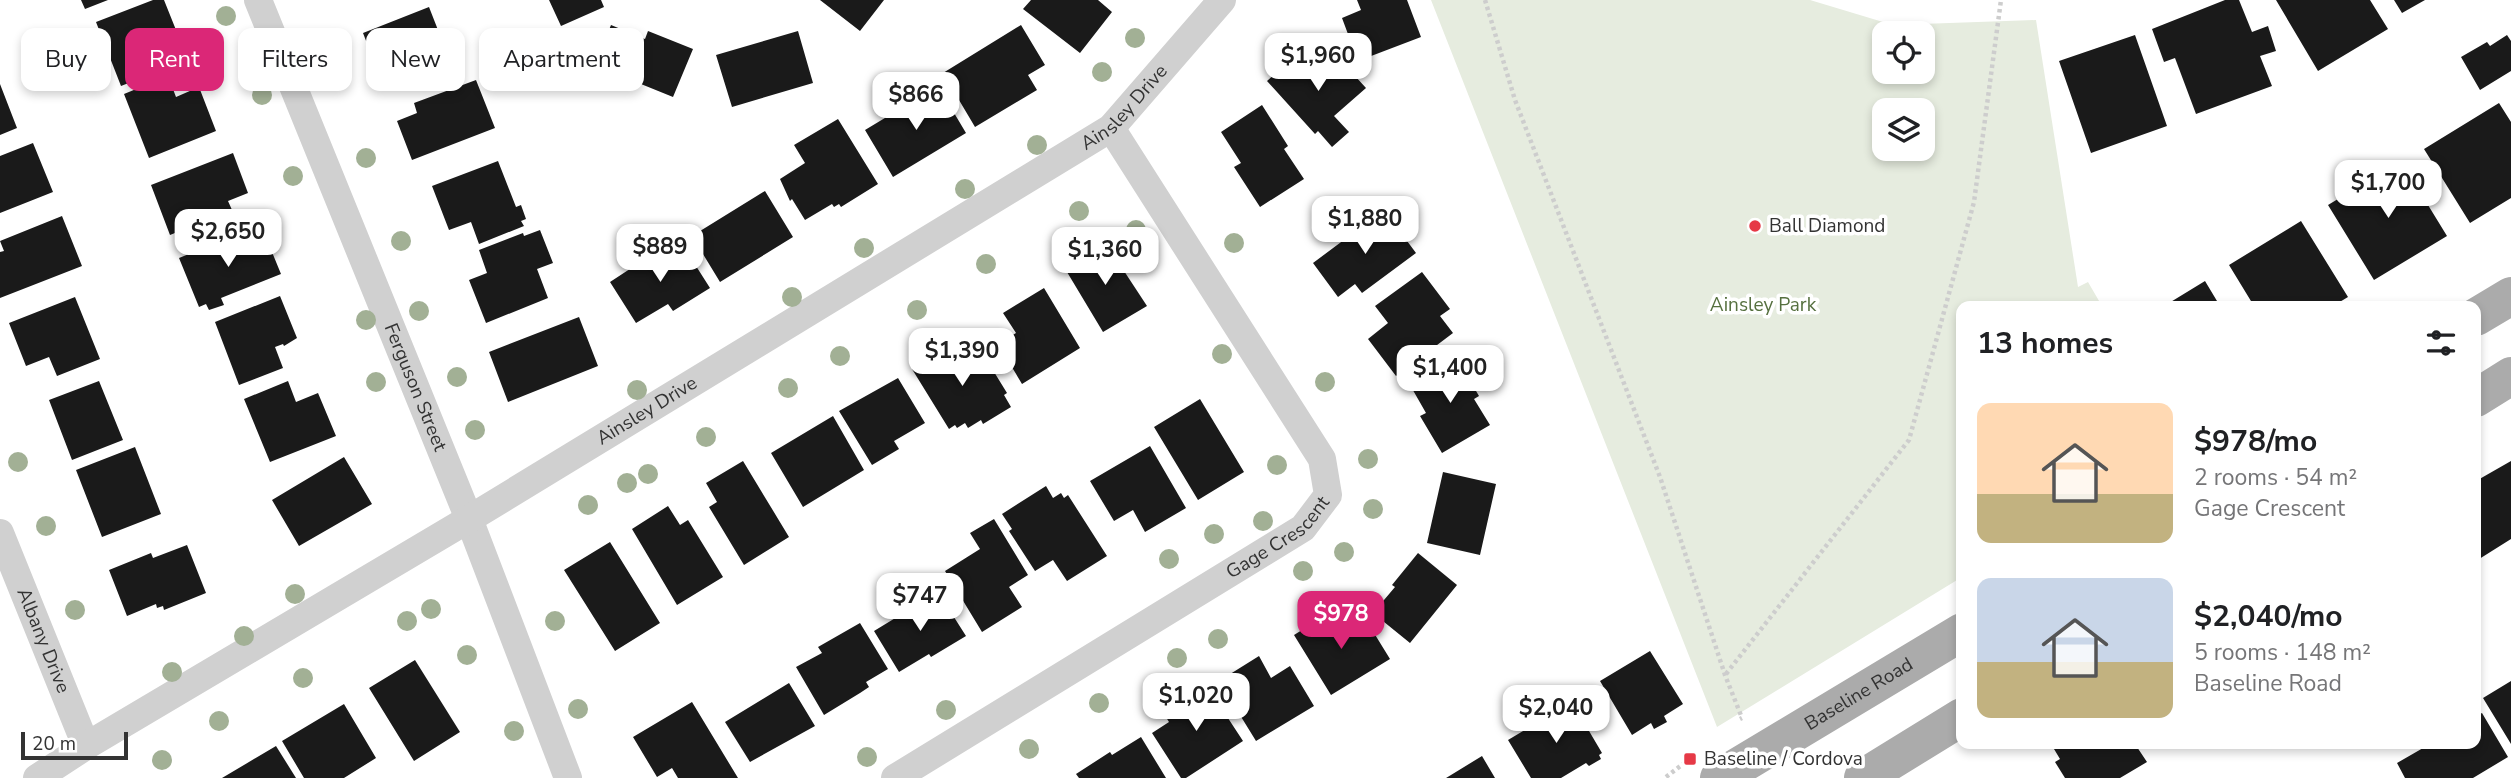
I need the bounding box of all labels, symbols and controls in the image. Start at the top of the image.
map controls [1872,21,1935,161]
button: locate [1872,21,1935,84]
chip: Buy [21,28,111,91]
chip: Rent [125,28,224,91]
chip: Filters [238,28,352,91]
chip: New [366,28,465,91]
chip: Apartment [479,28,644,91]
pin: $1,960 [1261,34,1375,93]
text: $1,960 [1281,40,1355,71]
street label: Ainsley Drive [1076,59,1173,156]
pin: $866 [875,72,957,132]
text: $866 [888,79,944,110]
button: layers [1872,98,1935,161]
pin: $1,700 [2331,160,2445,220]
text: $1,700 [2351,167,2425,198]
pin: $1,880 [1308,196,1422,256]
text: $1,880 [1328,203,1402,234]
pin: $2,650 [171,210,285,269]
place label: Ball Diamond [1769,213,1885,239]
text: $2,650 [191,216,265,247]
marker: Ball Diamond [1747,218,1763,234]
pin: $889 [619,224,701,284]
pin: $1,360 [1048,228,1162,287]
text: $889 [632,231,688,262]
text: $1,360 [1068,234,1142,265]
park label: Ainsley Park [1710,292,1817,318]
street label: Ferguson Street [378,319,453,455]
text: 13 homes [1977,323,2113,364]
icon: filters [2422,324,2460,362]
pin: $1,390 [905,328,1019,388]
text: $1,390 [925,335,999,366]
pin: $1,400 [1393,346,1507,405]
text: $1,400 [1413,352,1487,383]
street label: Ainsley Drive [592,370,702,451]
text: $978/mo [2194,421,2317,462]
icon: home [2033,431,2117,515]
text: 2 rooms · 54 m² [2194,462,2357,493]
street label: Gage Crescent [1221,490,1336,585]
text: Gage Crescent [2194,493,2345,524]
pin: $747 [879,574,961,633]
text: $747 [892,580,948,611]
street label: Albany Drive [11,584,76,697]
pin: $978 [1300,592,1382,651]
text: $2,040/mo [2194,596,2343,637]
text: $978 [1313,598,1369,629]
icon: home [2033,606,2117,690]
text: 5 rooms · 148 m² [2194,637,2371,668]
street label: Baseline Road [1800,651,1918,737]
text: Baseline Road [2194,668,2342,699]
pin: $1,020 [1139,674,1253,733]
text: $1,020 [1159,680,1233,711]
pin: $2,040 [1499,686,1613,745]
text: $2,040 [1519,692,1593,723]
scale bar [21,729,128,761]
text: 20 m [32,731,76,757]
place label: Baseline / Cordova [1704,746,1863,772]
marker: Baseline / Cordova [1682,751,1698,767]

